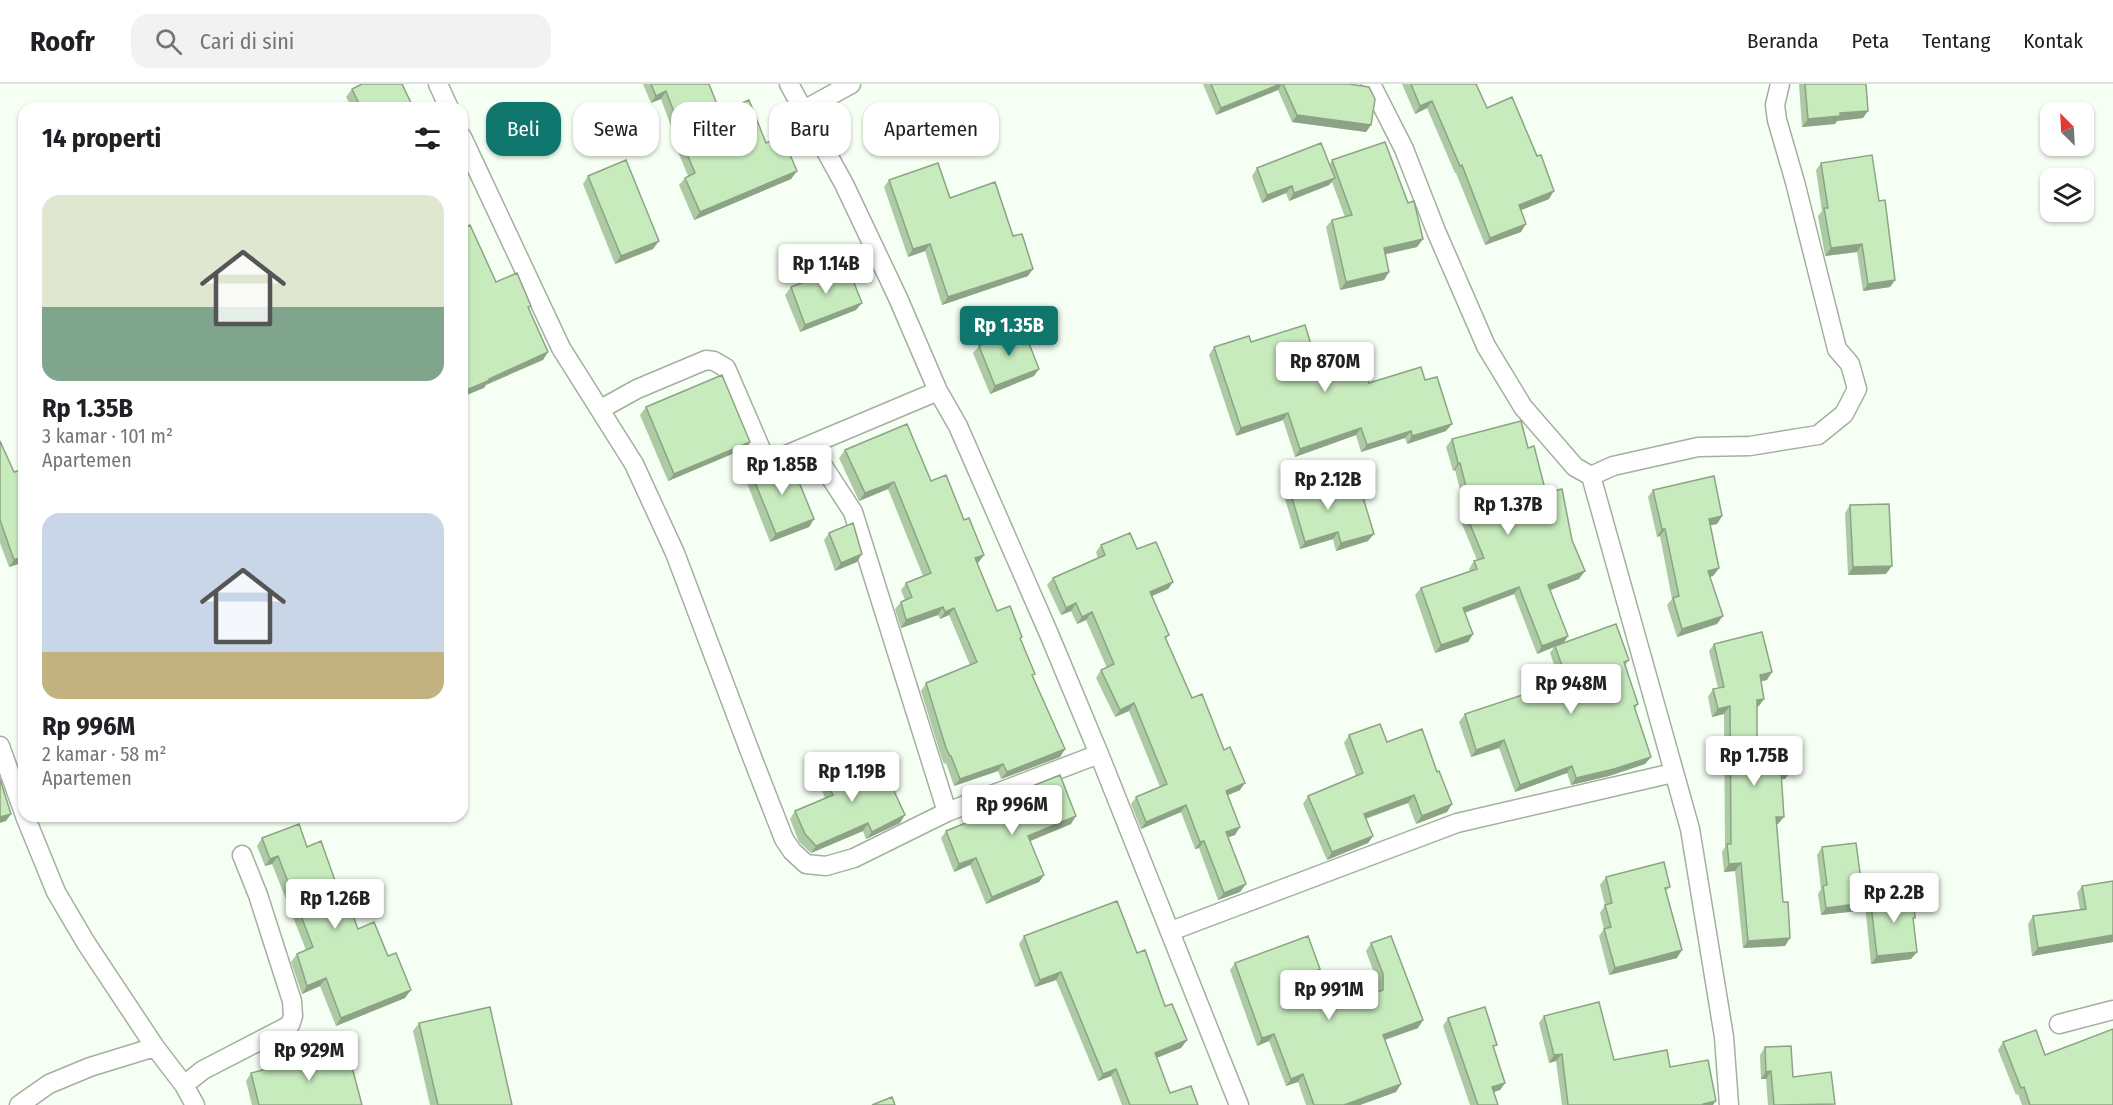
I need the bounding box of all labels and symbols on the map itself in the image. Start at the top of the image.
north arrow [2040,102,2094,156]
pin: Rp 1.14B [764,244,888,295]
pin: Rp 1.35B [947,306,1071,357]
pin: Rp 870M [1270,342,1380,393]
pin: Rp 1.85B [720,445,844,496]
pin: Rp 2.12B [1266,460,1390,511]
pin: Rp 1.37B [1446,485,1570,536]
pin: Rp 948M [1516,664,1626,715]
pin: Rp 1.75B [1692,736,1816,787]
pin: Rp 1.19B [790,752,914,803]
pin: Rp 996M [957,785,1067,836]
pin: Rp 2.2B [1839,873,1949,924]
pin: Rp 1.26B [273,879,397,930]
pin: Rp 991M [1274,970,1384,1021]
pin: Rp 929M [254,1031,364,1082]

